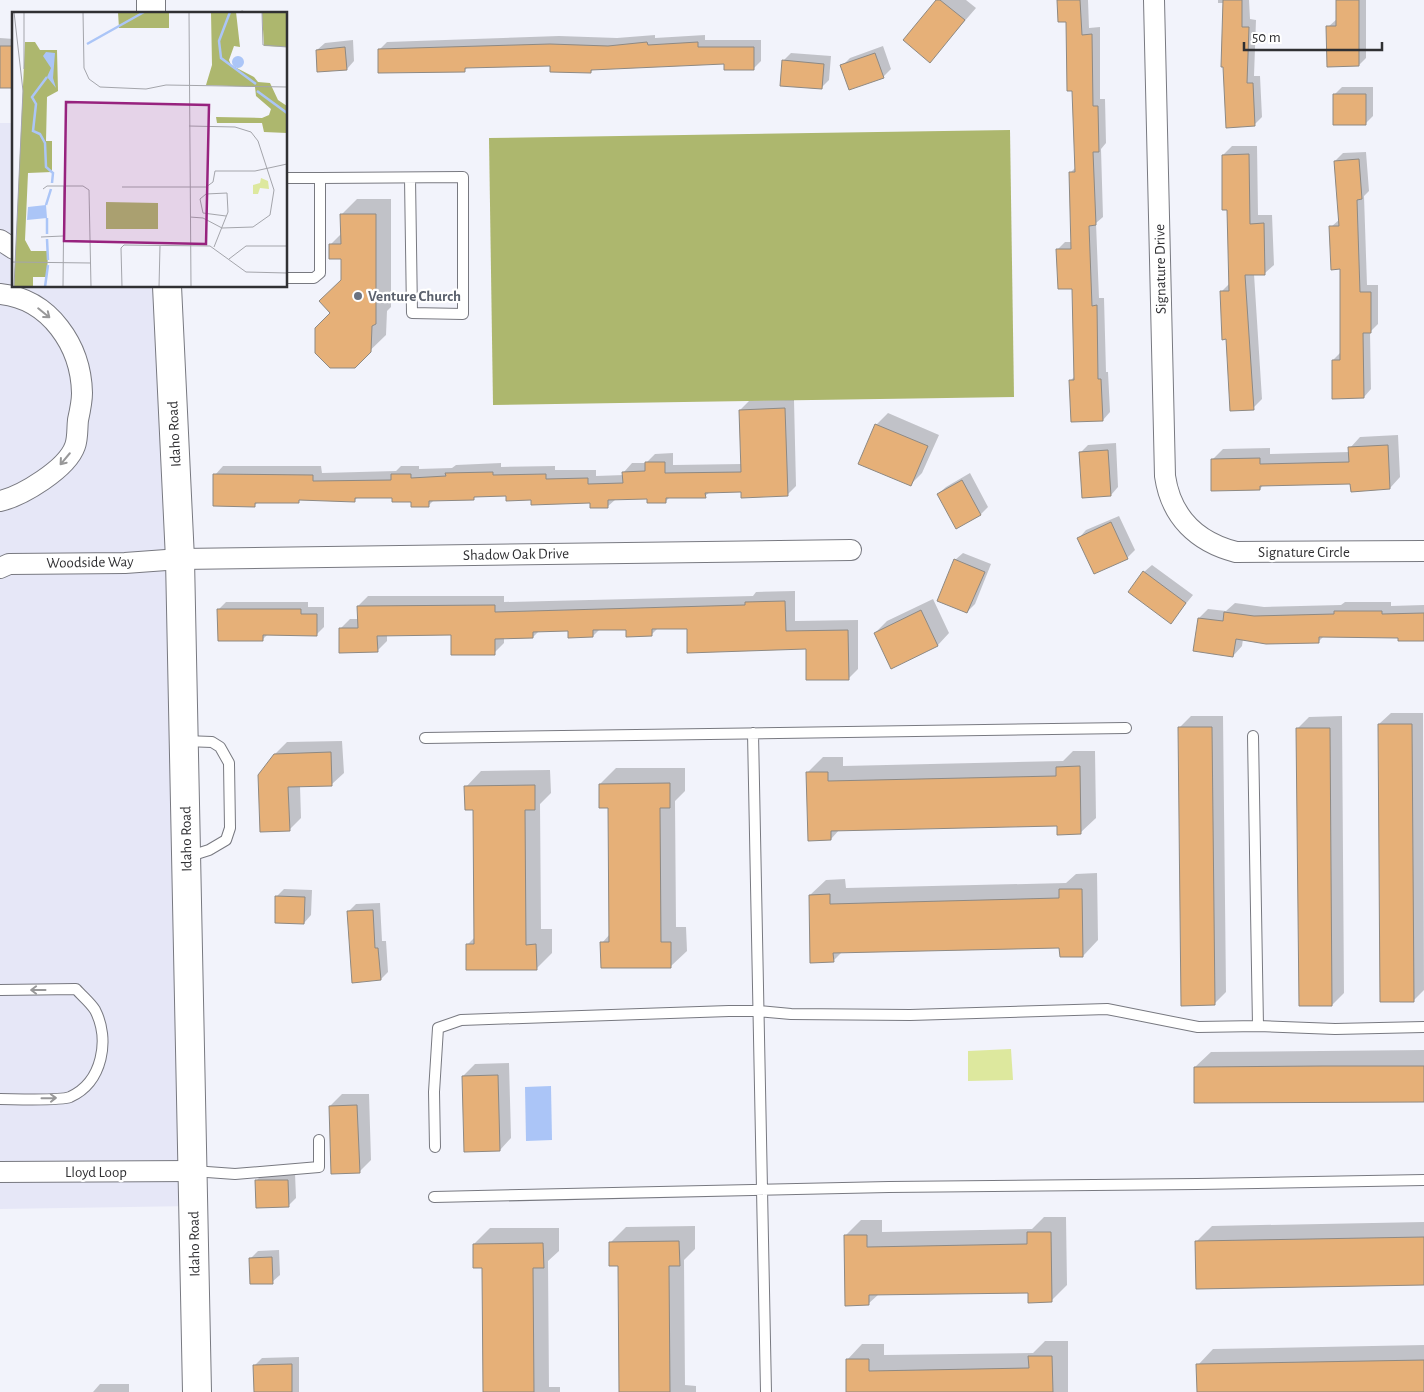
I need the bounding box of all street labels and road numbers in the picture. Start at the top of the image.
street label: Signature Drive [1152,224,1169,314]
street label: Idaho Road [165,400,184,467]
street label: Signature Circle [1258,545,1350,560]
street label: Shadow Oak Drive [463,546,569,563]
street label: Woodside Way [46,554,134,571]
street label: Idaho Road [178,806,195,872]
street label: Lloyd Loop [65,1165,127,1180]
street label: Idaho Road [186,1211,203,1277]

